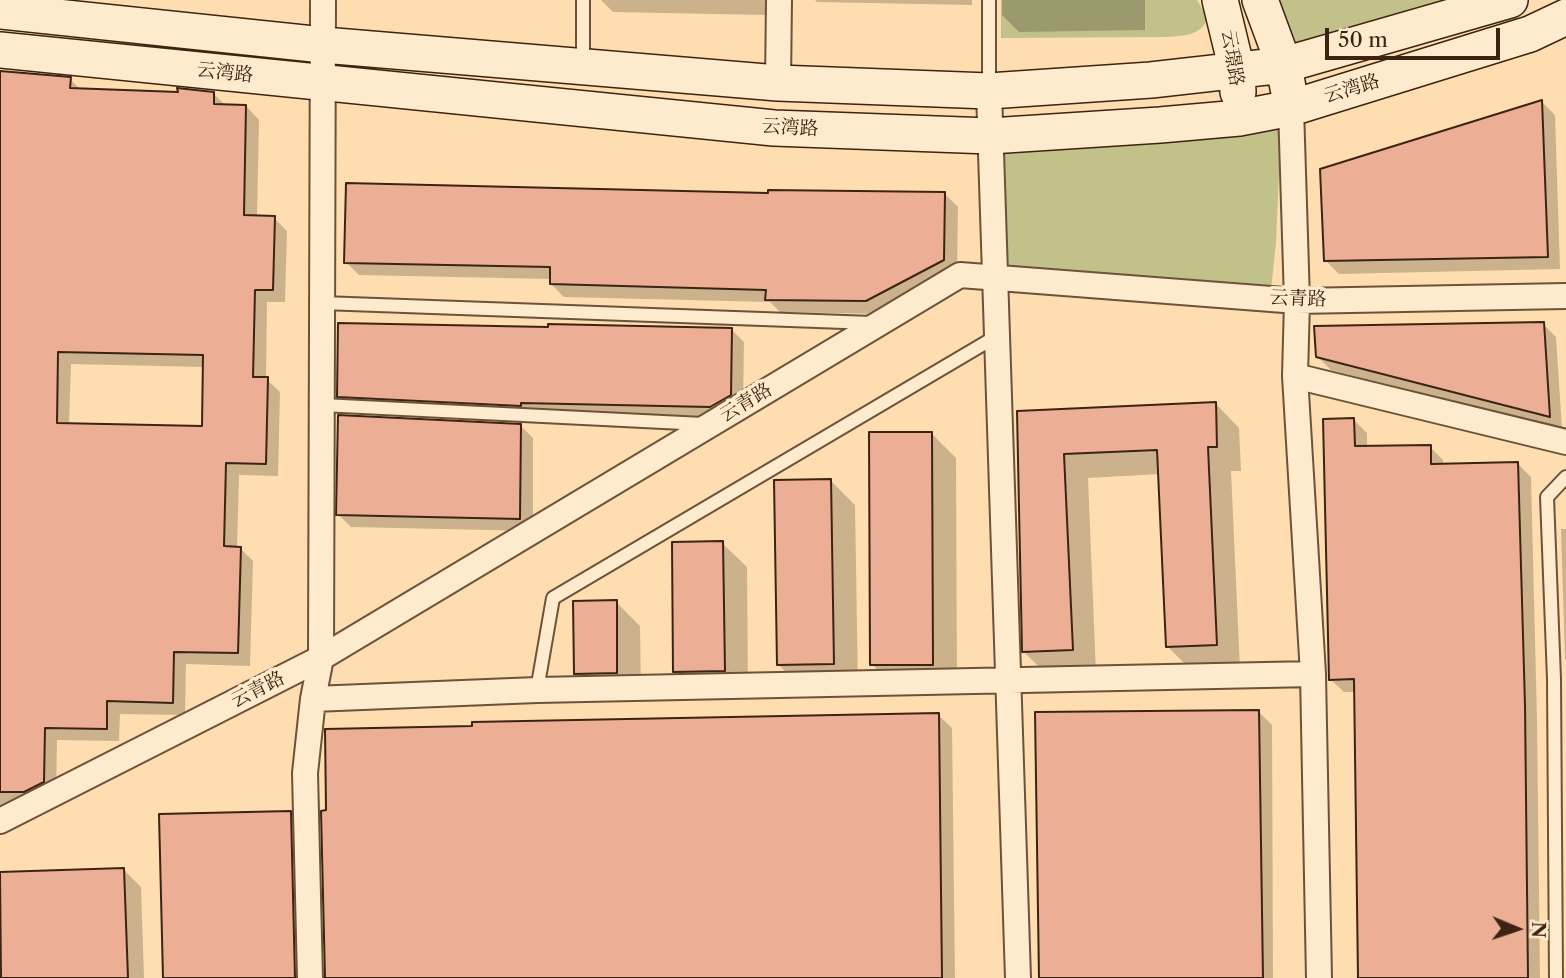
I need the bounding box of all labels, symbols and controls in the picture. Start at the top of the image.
scale bar [1328,14,1503,58]
text: 50 m [1338,27,1388,52]
street label: 云璟路 [1216,28,1248,88]
street label: 云湾路 [195,59,255,87]
street label: 云湾路 [1321,70,1383,108]
street label: 云湾路 [761,115,819,141]
street label: 云青路 [1269,287,1327,311]
street label: 云青路 [716,379,776,427]
street label: 云青路 [227,667,289,713]
north arrow [1482,894,1552,964]
text: N [1527,921,1550,938]

